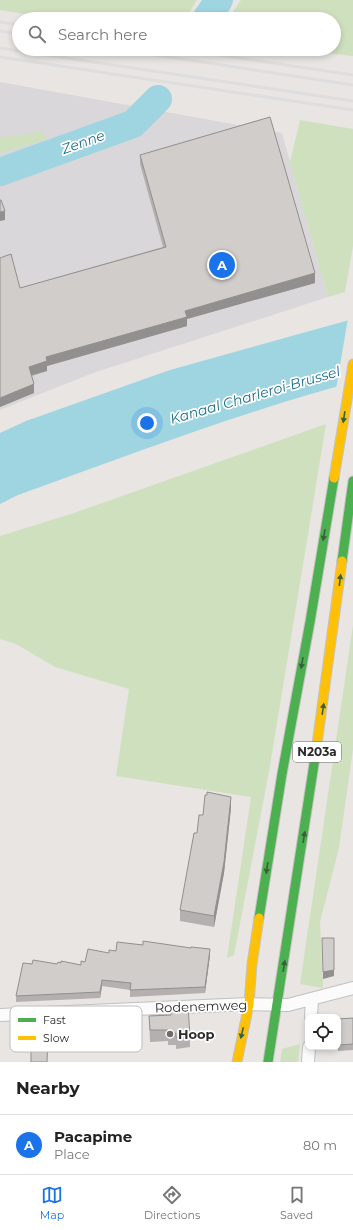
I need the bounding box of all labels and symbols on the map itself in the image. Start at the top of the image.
water label: Zenne [58,126,107,158]
pin: A [209,250,235,280]
water label: Kanaal Charleroi-Brussel [168,362,342,428]
one-way arrow [341,411,347,423]
your location [137,413,157,433]
one-way arrow [321,529,327,541]
one-way arrow [337,574,343,586]
one-way arrow [299,657,305,669]
one-way arrow [320,703,326,715]
road number: N203a [293,742,341,762]
one-way arrow [301,831,307,843]
one-way arrow [264,862,270,874]
one-way arrow [281,960,287,972]
street label: Rodenemweg [154,996,248,1016]
legend [10,1006,142,1052]
text: Fast [43,1013,67,1027]
place label: Hoop [178,1026,215,1042]
one-way arrow [239,1027,245,1039]
marker: Hoop [165,1029,175,1039]
text: Slow [43,1031,69,1045]

